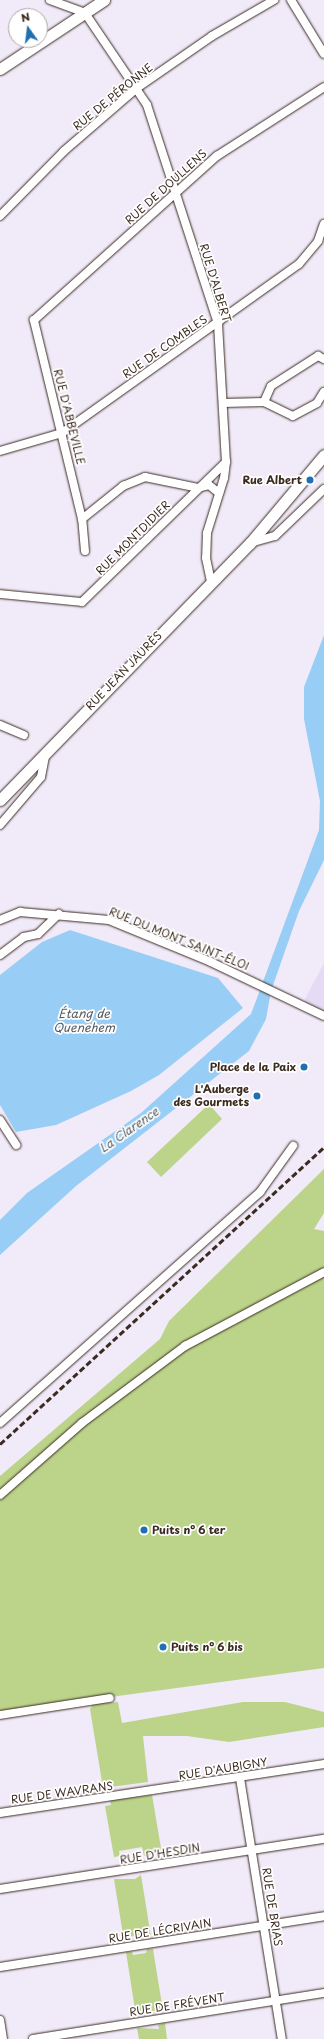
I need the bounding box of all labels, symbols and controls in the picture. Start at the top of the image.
north arrow [8,8,48,48]
text: N [19,8,32,26]
street label: RUE DE PÉRONNE [70,60,156,134]
street label: RUE DE DOULLENS [122,147,210,227]
street label: RUE D'ALBERT [197,242,233,324]
street label: RUE DE COMBLES [120,313,210,381]
street label: RUE D'ABBEVILLE [51,367,87,467]
place label: Rue Albert [242,473,302,487]
marker: Rue Albert [305,475,315,485]
street label: RUE MONTDIDIER [93,498,173,578]
street label: RUE JEAN JAURÈS [83,629,165,713]
street label: RUE DU MONT SAINT-ÉLOI [106,904,252,974]
water label: Étang de Quenehem [53,1007,115,1035]
place label: Place de la Paix [209,1060,296,1074]
marker: Place de la Paix [299,1062,309,1072]
place label: L'Auberge des Gourmets [173,1083,249,1109]
marker: L'Auberge des Gourmets [252,1091,262,1101]
water label: La Clarence [96,1104,162,1156]
place label: Puits n° 6 ter [152,1523,227,1537]
marker: Puits n° 6 ter [139,1525,149,1535]
place label: Puits n° 6 bis [171,1640,244,1654]
marker: Puits n° 6 bis [158,1642,168,1652]
street label: RUE D'AUBIGNY [177,1755,269,1783]
street label: RUE DE WAVRANS [9,1779,115,1807]
street label: RUE D'HESDIN [119,1841,201,1867]
street label: RUE DE BRIAS [259,1866,285,1948]
street label: RUE DE LÉCRIVAIN [107,1916,213,1946]
street label: RUE DE FRÉVENT [128,1991,226,2019]

